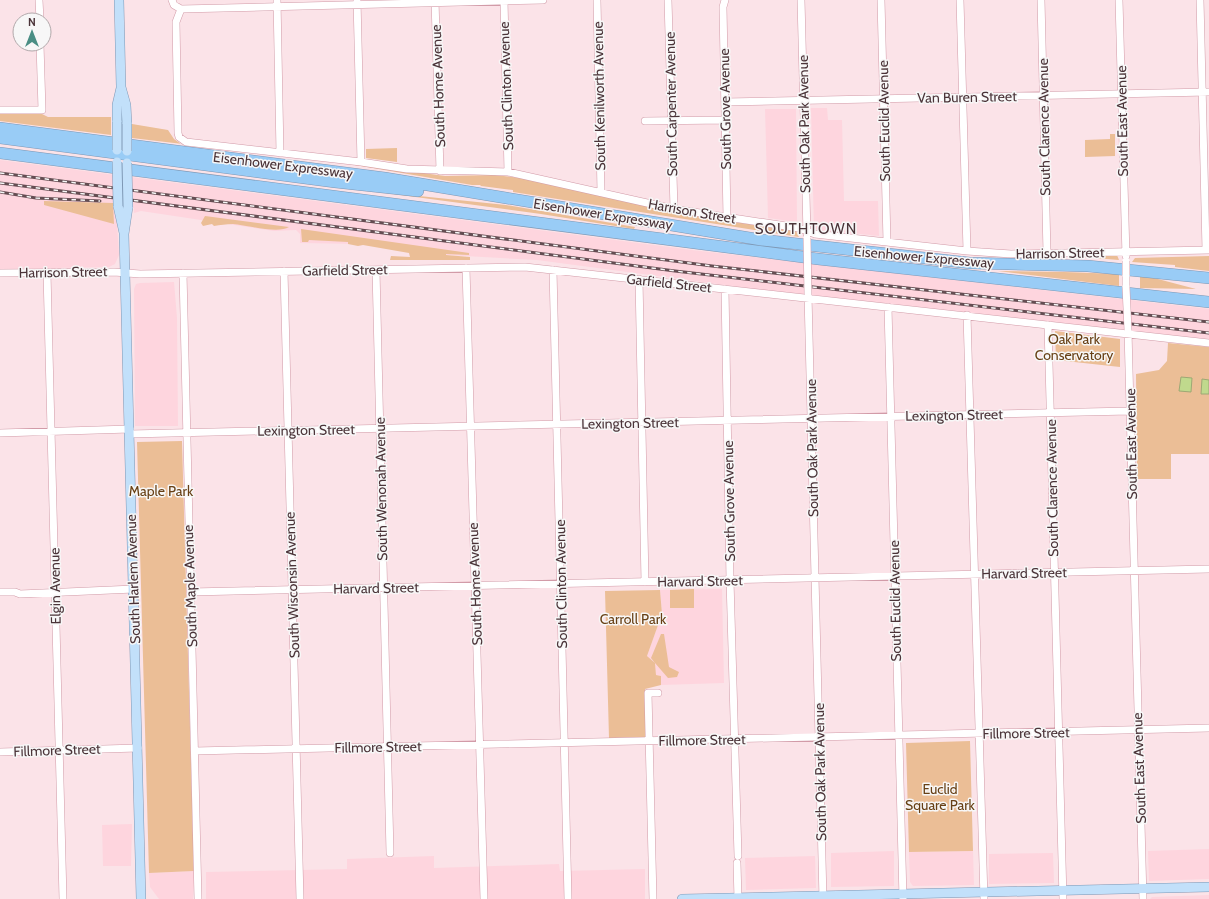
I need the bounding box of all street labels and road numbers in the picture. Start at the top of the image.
street label: South Clinton Avenue [495,21,517,151]
street label: South Kenilworth Avenue [589,21,609,171]
street label: South Home Avenue [427,24,449,148]
street label: South Carpenter Avenue [661,31,681,177]
street label: South Grove Avenue [715,48,735,170]
street label: South Oak Park Avenue [794,55,814,193]
street label: South Clarence Avenue [1034,58,1054,196]
street label: South Euclid Avenue [874,60,894,182]
street label: South East Avenue [1112,65,1132,177]
street label: Van Buren Street [917,87,1017,107]
street label: Eisenhower Expressway [212,147,354,183]
street label: Eisenhower Expressway [532,194,674,234]
street label: Harrison Street [647,194,738,228]
street label: Eisenhower Expressway [853,242,995,272]
street label: Harrison Street [1015,243,1105,263]
street label: Garfield Street [302,260,388,280]
street label: Harrison Street [18,262,108,282]
street label: Garfield Street [626,270,713,296]
street label: South Oak Park Avenue [802,379,822,517]
street label: South East Avenue [1121,388,1141,500]
street label: Lexington Street [905,405,1003,425]
street label: Lexington Street [581,413,679,433]
street label: South Wenonah Avenue [371,417,391,561]
street label: South Clarence Avenue [1042,419,1062,557]
street label: Lexington Street [257,420,355,440]
street label: South Grove Avenue [719,440,739,562]
street label: South Wisconsin Avenue [280,511,304,659]
street label: South Harlem Avenue [122,514,144,644]
street label: South Clinton Avenue [551,519,571,649]
street label: South Home Avenue [464,522,486,646]
street label: South Maple Avenue [179,525,201,647]
street label: South Euclid Avenue [885,540,905,662]
street label: Elgin Avenue [45,548,65,624]
street label: Harvard Street [981,563,1067,583]
street label: Harvard Street [657,571,743,591]
street label: Harvard Street [333,578,419,598]
street label: South Oak Park Avenue [810,703,830,841]
street label: South East Avenue [1128,712,1150,824]
street label: Fillmore Street [982,723,1070,743]
street label: Fillmore Street [658,730,746,750]
street label: Fillmore Street [334,737,422,757]
street label: Fillmore Street [13,739,101,761]

